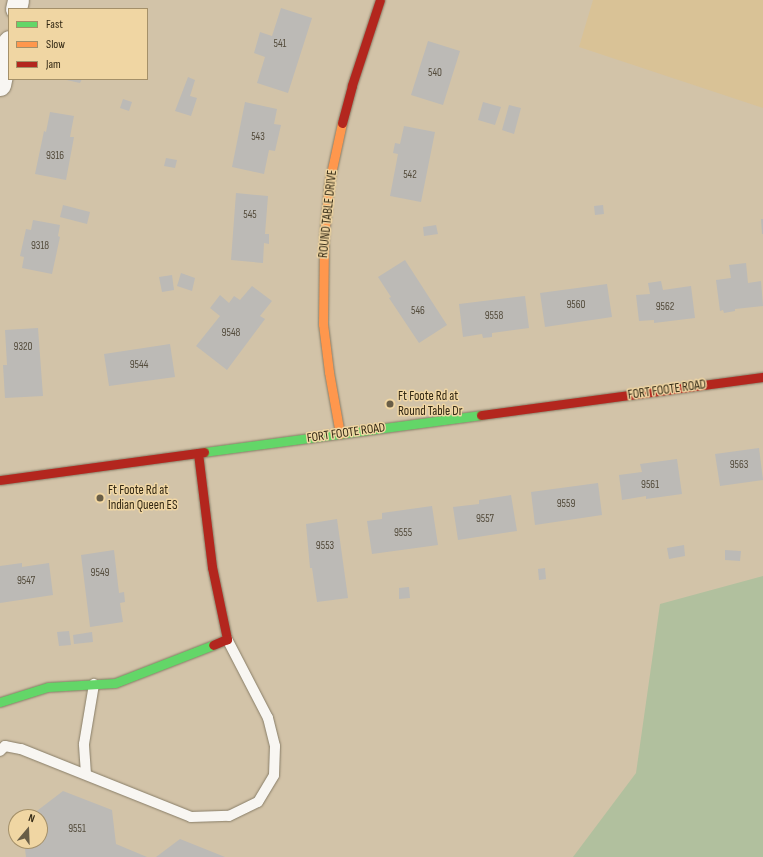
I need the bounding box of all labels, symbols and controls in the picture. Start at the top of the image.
legend [8,8,148,80]
text: Fast [46,17,63,32]
text: Slow [46,37,65,52]
house number: 541 [274,37,286,51]
text: Jam [46,57,61,72]
house number: 540 [428,66,442,80]
house number: 543 [251,130,265,144]
house number: 9316 [46,149,64,163]
house number: 542 [403,168,417,182]
street label: ROUND TABLE DRIVE [316,169,340,259]
house number: 545 [243,208,257,222]
house number: 9318 [31,239,49,253]
house number: 9560 [566,298,586,312]
house number: 9562 [656,300,674,314]
house number: 546 [411,304,425,318]
house number: 9558 [485,309,503,323]
house number: 9548 [222,326,240,340]
house number: 9320 [14,340,32,354]
house number: 9544 [130,358,148,372]
street label: FORT FOOTE ROAD [627,377,707,403]
place label: Ft Foote Rd at Round Table Dr [398,389,462,420]
marker: Ft Foote Rd at Round Table Dr [385,399,395,409]
street label: FORT FOOTE ROAD [306,420,386,446]
house number: 9563 [730,458,748,472]
house number: 9561 [641,478,659,492]
place label: Ft Foote Rd at Indian Queen ES [108,483,178,514]
marker: Ft Foote Rd at Indian Queen ES [95,493,105,503]
house number: 9559 [557,497,575,511]
house number: 9557 [476,512,494,526]
house number: 9555 [394,526,412,540]
house number: 9553 [316,539,334,553]
house number: 9549 [91,566,109,580]
house number: 9547 [17,574,35,588]
north arrow [8,809,48,849]
text: N [27,811,37,825]
house number: 9551 [68,822,86,836]

